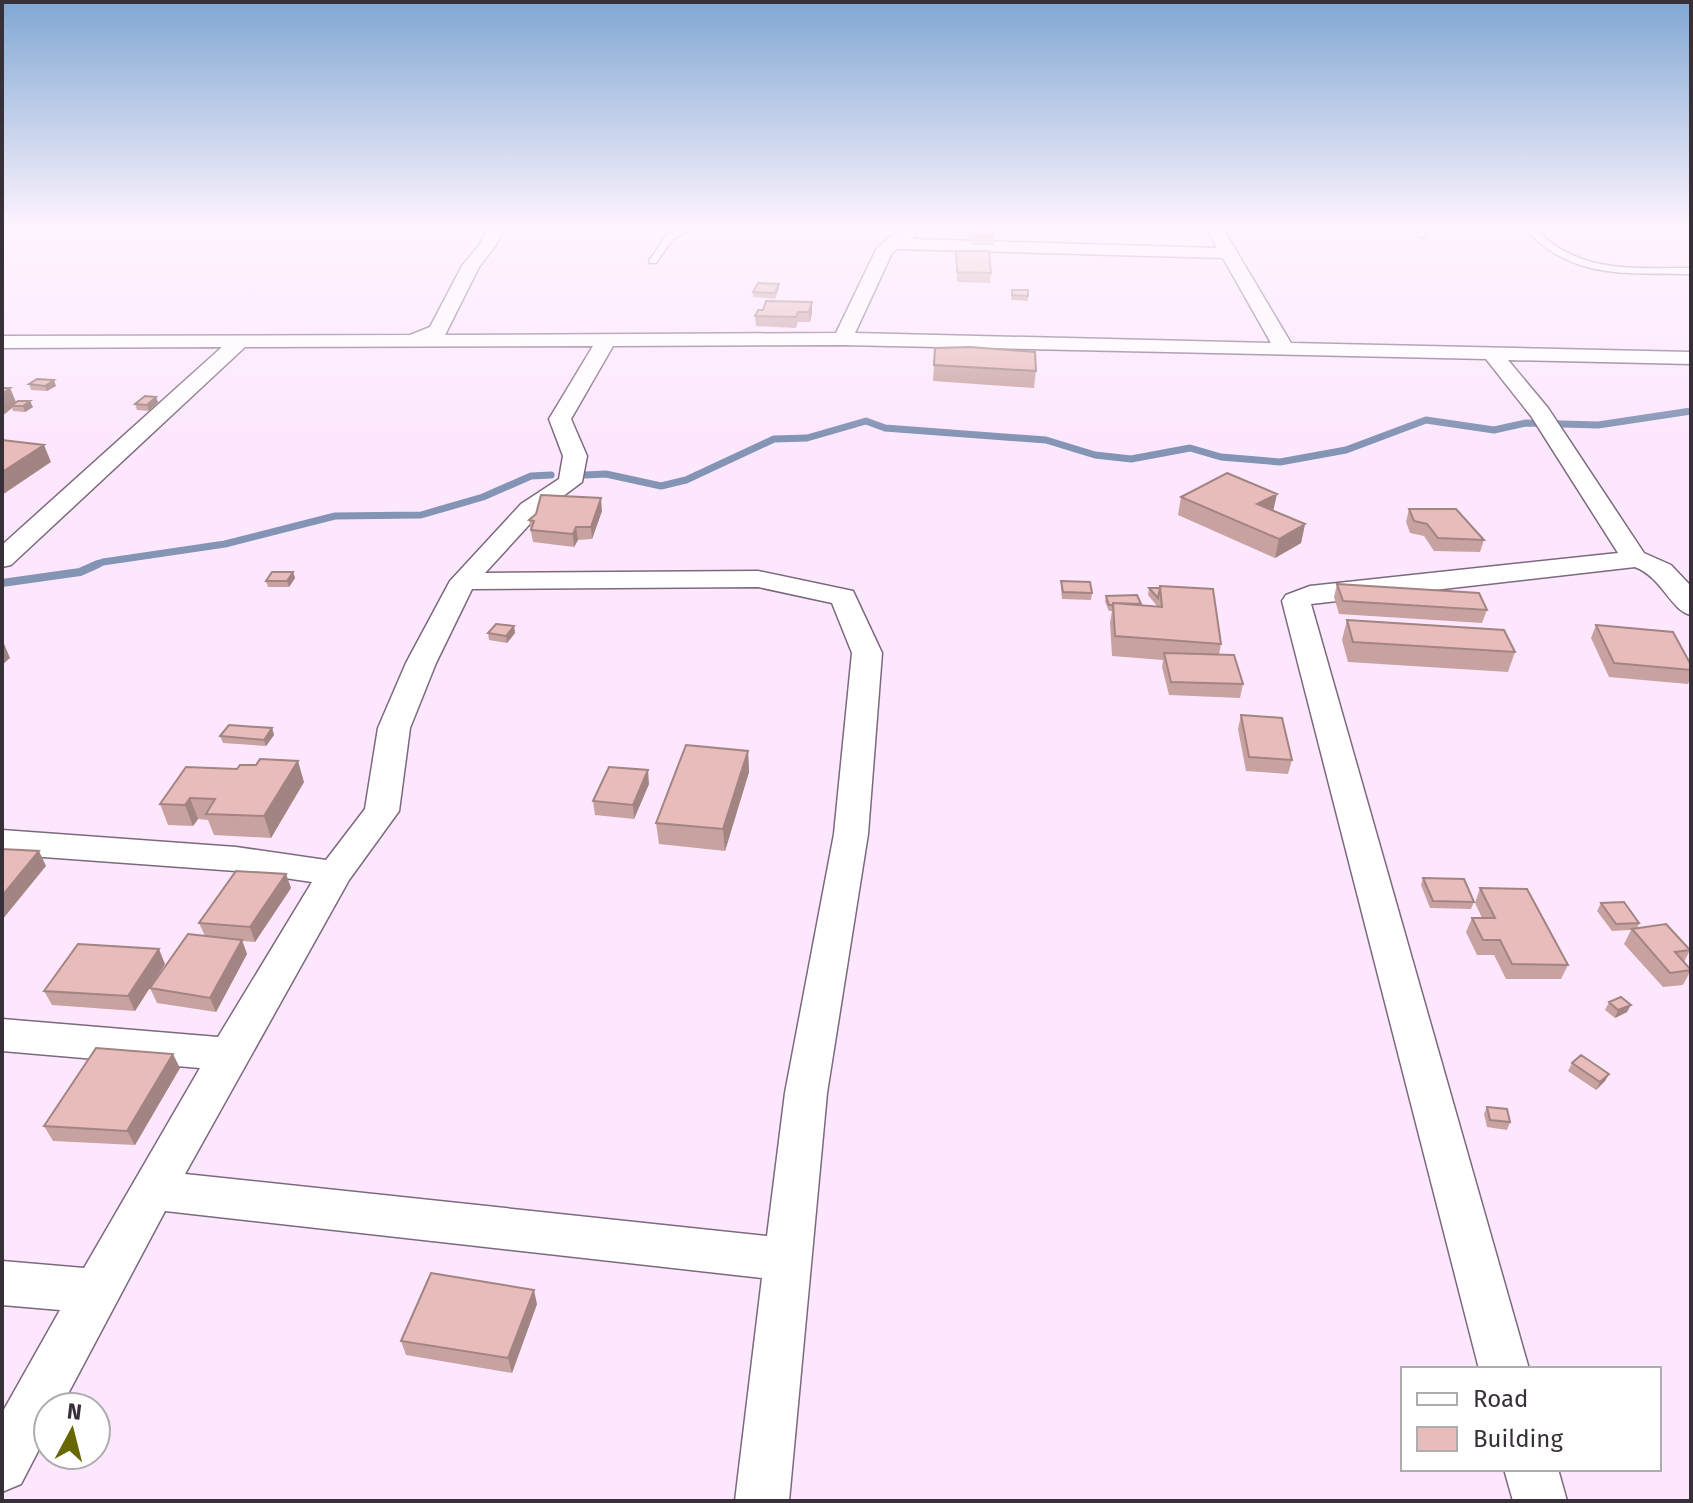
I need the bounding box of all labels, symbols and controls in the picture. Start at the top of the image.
legend [1401,1367,1661,1471]
text: Road [1473,1385,1528,1413]
north arrow [32,1391,112,1471]
text: N [65,1397,83,1426]
text: Building [1473,1425,1563,1453]

